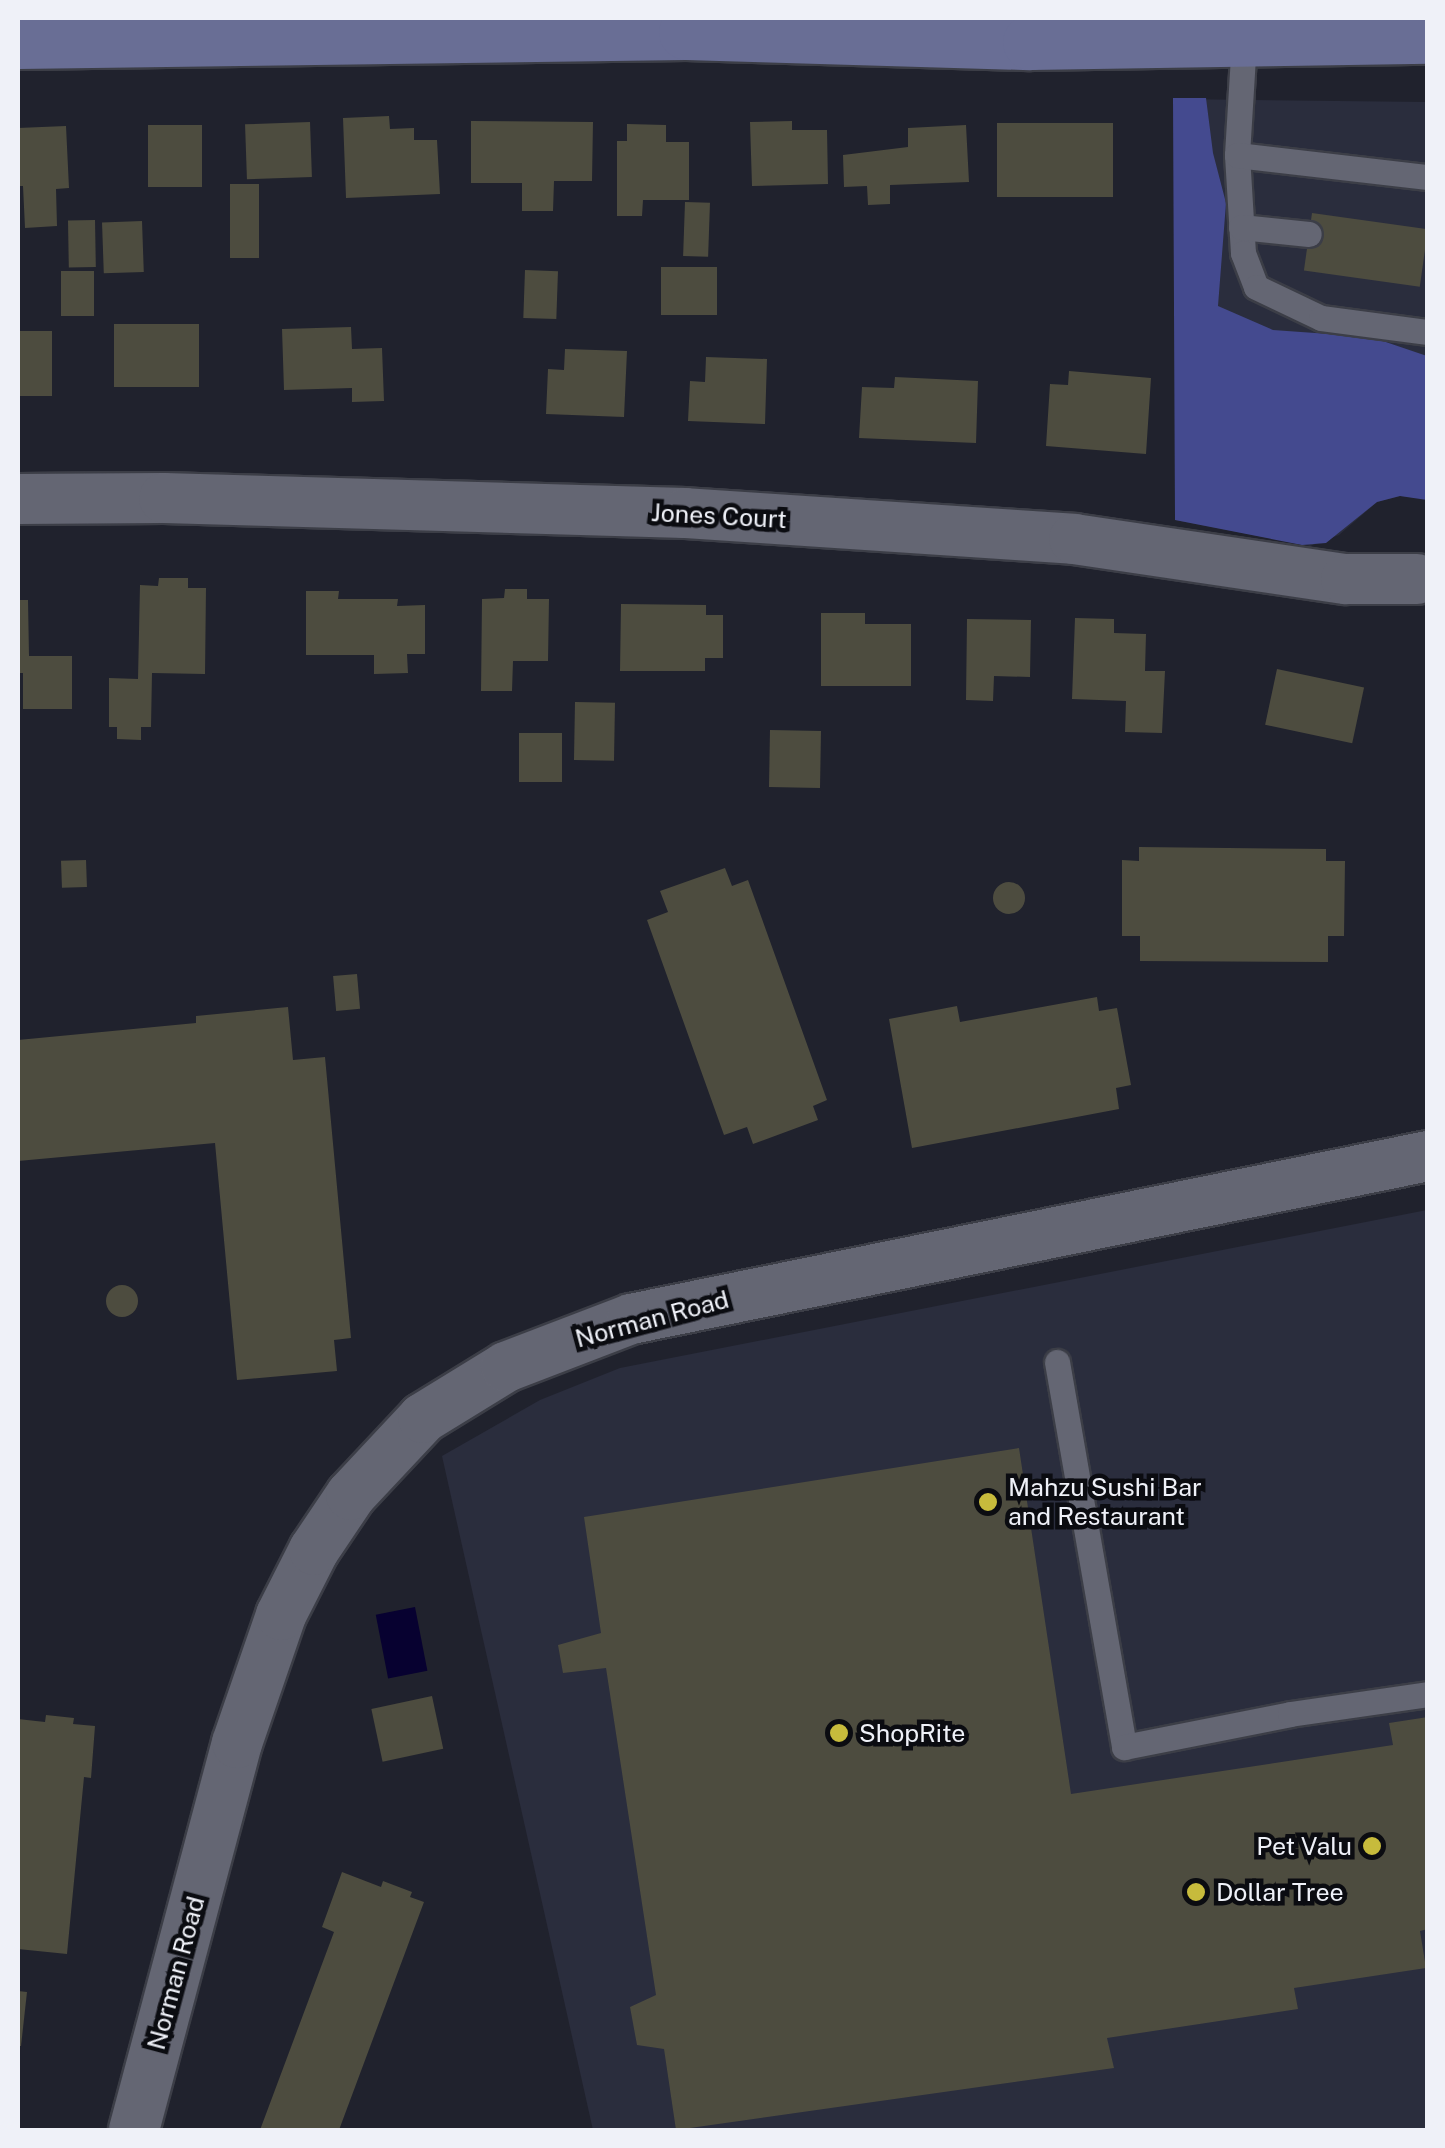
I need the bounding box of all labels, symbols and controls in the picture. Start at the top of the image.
street label: Jones Court [650,497,788,535]
street label: Norman Road [572,1284,732,1354]
place label: Mahzu Sushi Bar and Restaurant [1008,1473,1202,1532]
marker: Mahzu Sushi Bar and Restaurant [977,1491,999,1513]
place label: ShopRite [859,1718,966,1748]
marker: ShopRite [828,1722,850,1744]
place label: Pet Valu [1256,1831,1352,1861]
marker: Pet Valu [1361,1835,1383,1857]
place label: Dollar Tree [1216,1877,1344,1907]
marker: Dollar Tree [1185,1881,1207,1903]
street label: Norman Road [141,1893,211,2053]

